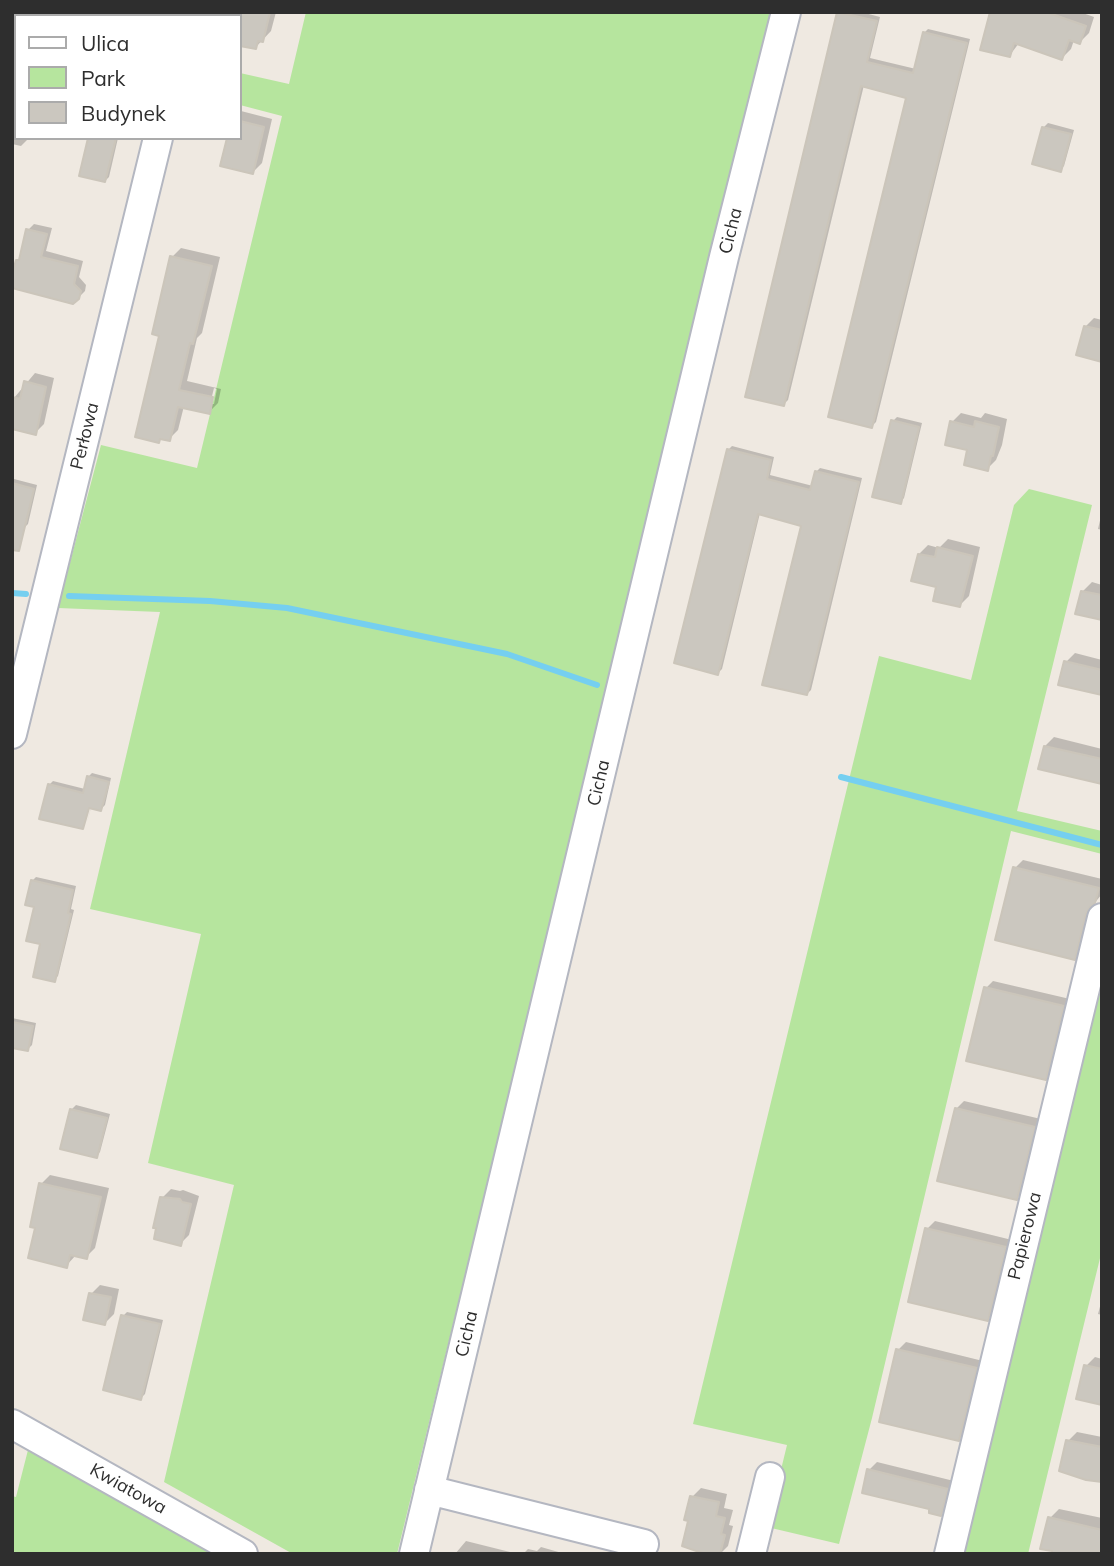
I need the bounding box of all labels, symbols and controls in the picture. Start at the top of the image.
legend [14,14,242,140]
text: Ulica [81,30,129,56]
text: Park [81,65,125,91]
text: Budynek [81,100,166,126]
street label: Cicha [715,206,747,256]
street label: Perłowa [66,400,104,472]
street label: Cicha [583,758,615,808]
street label: Papierowa [1004,1190,1046,1282]
street label: Cicha [451,1309,483,1359]
street label: Kwiatowa [86,1459,170,1519]

